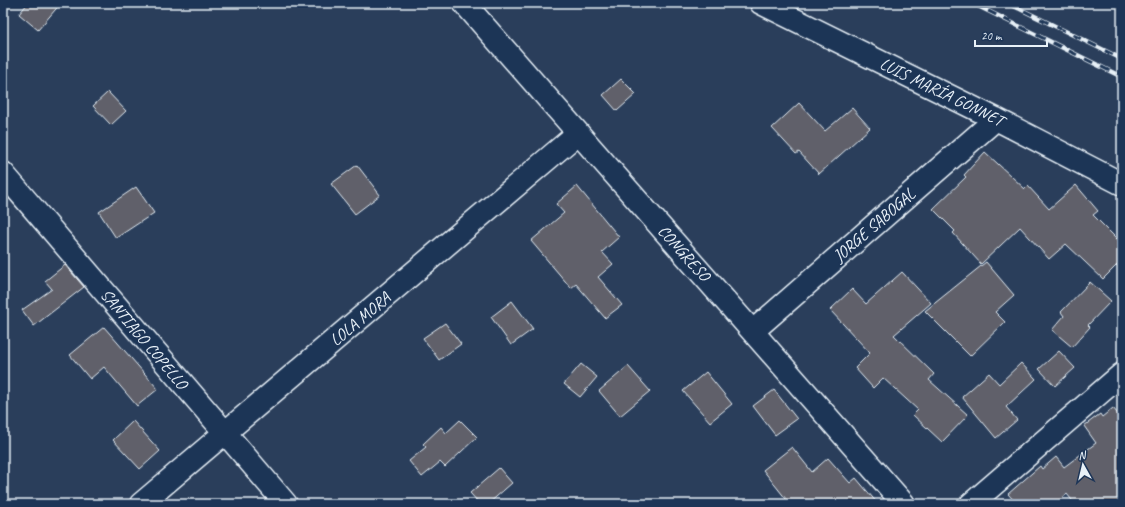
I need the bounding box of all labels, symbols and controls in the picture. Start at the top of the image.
scale bar [975,22,1047,48]
text: 20 m [981,28,1003,44]
street label: LUIS MARÍA GONNET [877,52,1011,132]
street label: JORGE SABOGAL [828,183,920,267]
street label: CONGRESO [653,221,716,287]
street label: SANTIAGO COPELLO [96,284,194,395]
street label: LOLA MORA [325,287,396,350]
north arrow [1063,445,1103,485]
text: N [1077,447,1088,463]

